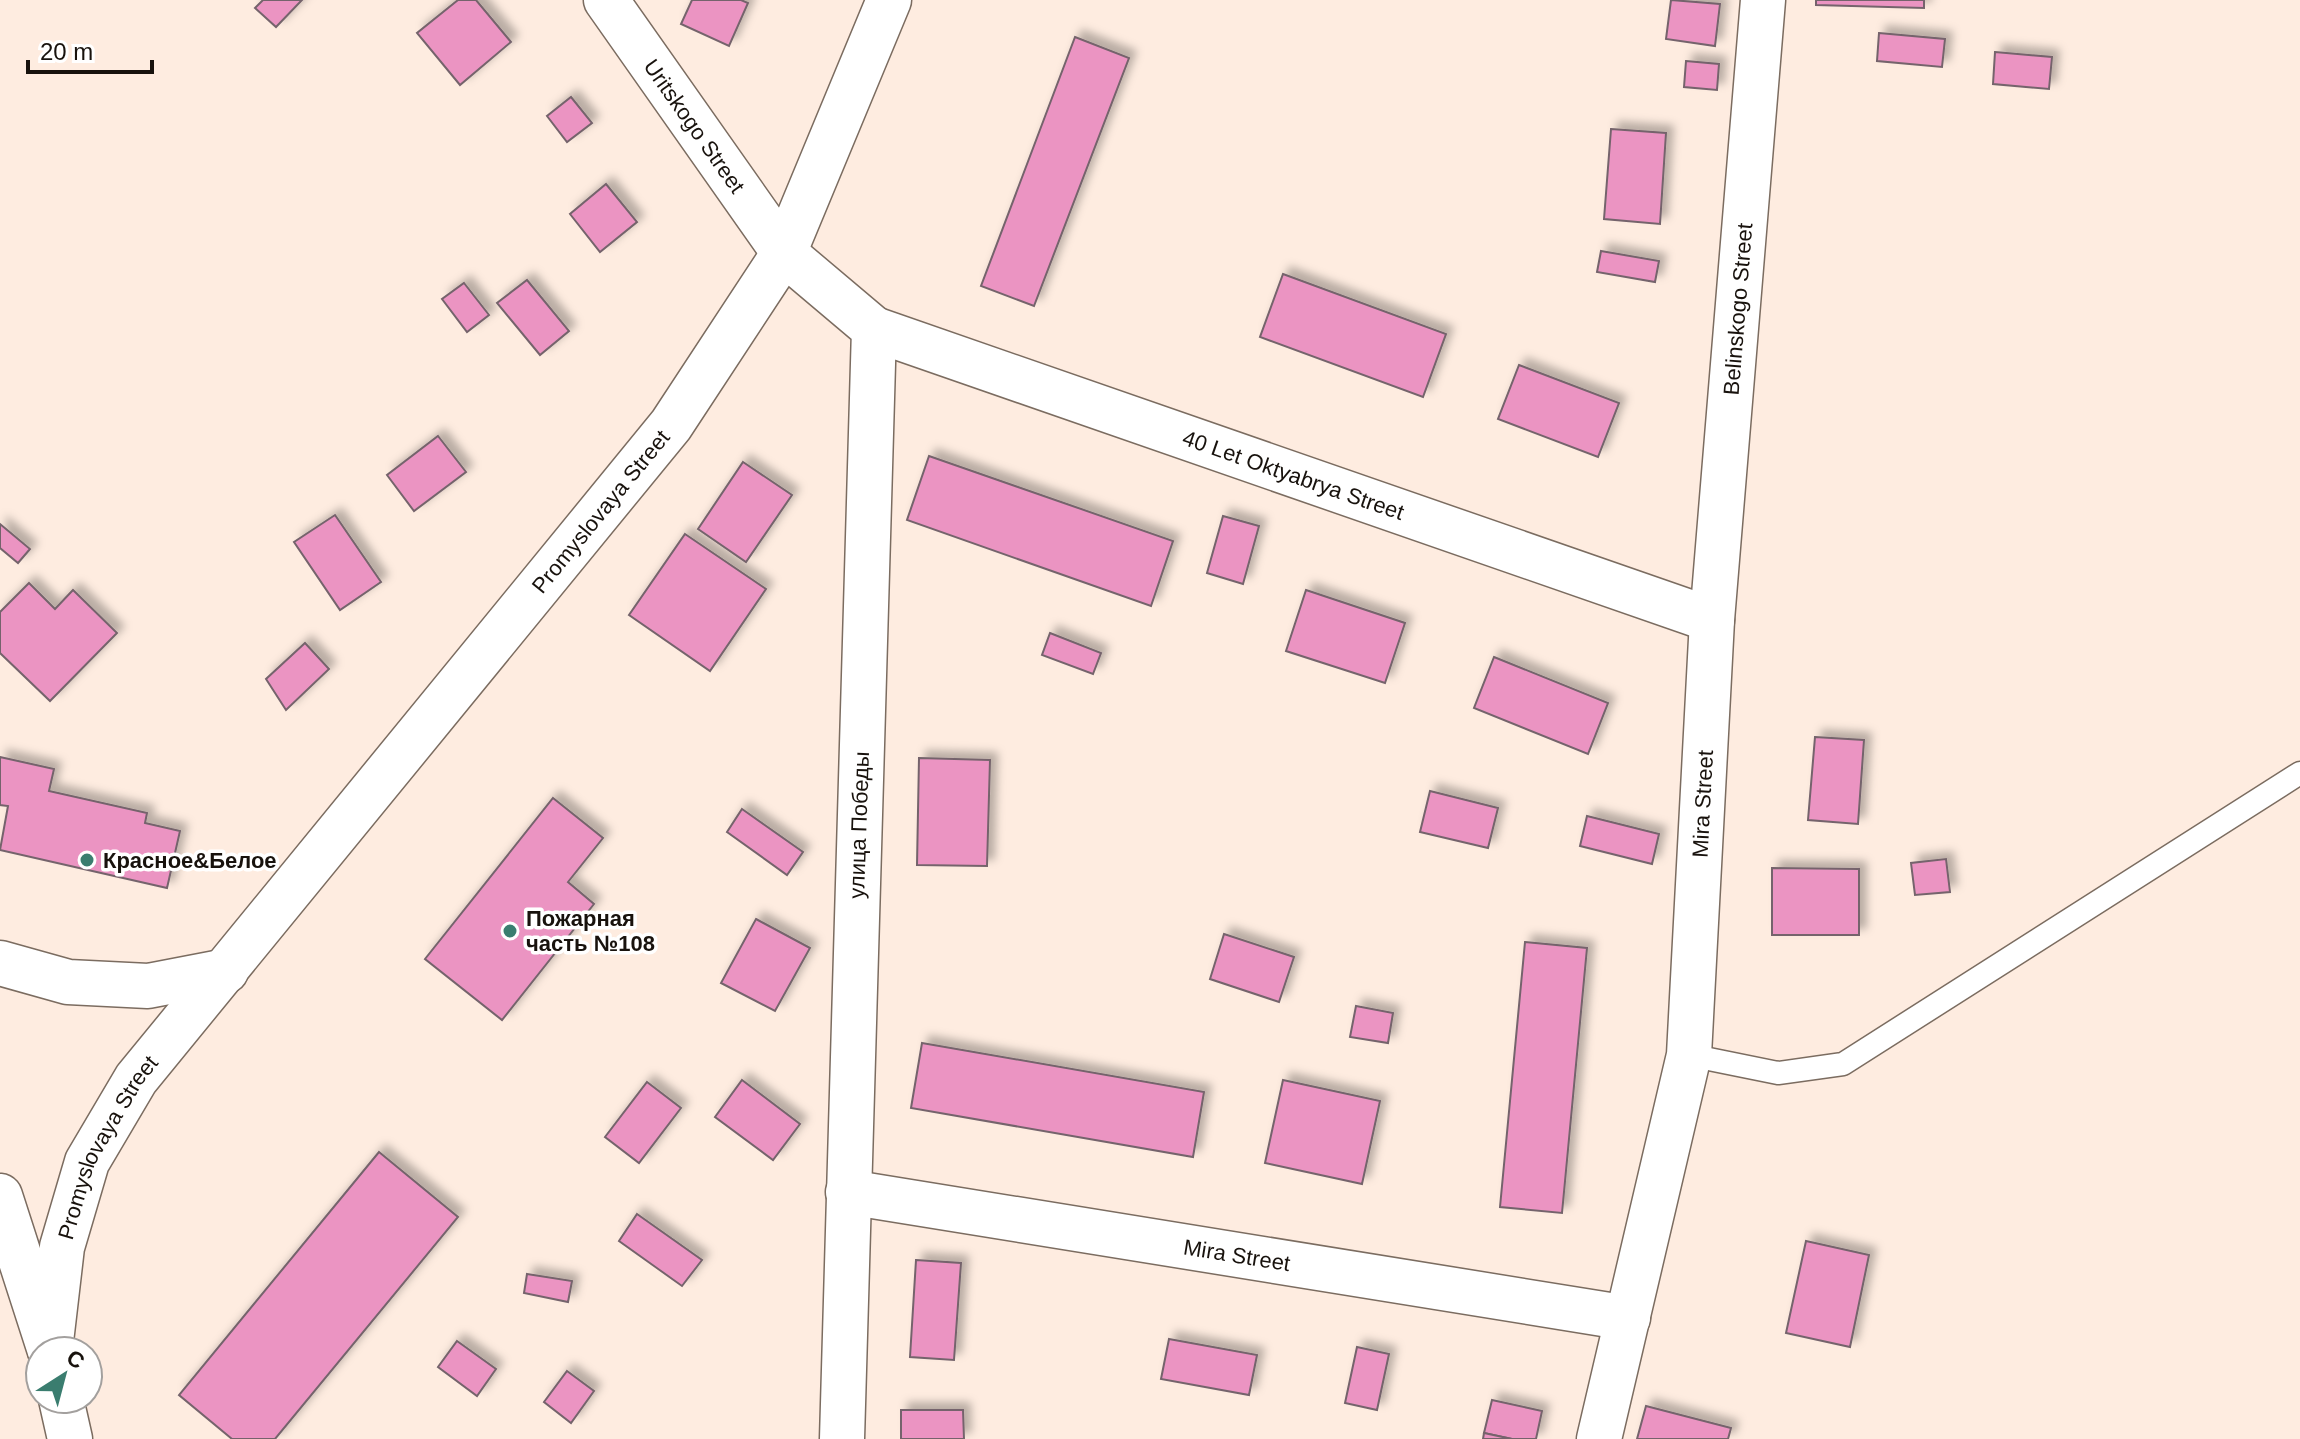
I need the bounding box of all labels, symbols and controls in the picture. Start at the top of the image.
scale bar [28,24,152,74]
text: 20 m [40,38,93,65]
street label: Uritskogo Street [639,54,750,198]
street label: Belinskogo Street [1718,222,1757,396]
street label: Promyslovaya Street [526,425,674,598]
street label: 40 Let Oktyabrya Street [1179,425,1407,525]
street label: Mira Street [1687,749,1718,858]
street label: улица Победы [844,751,874,899]
place label: Красное&Белое [103,848,277,873]
marker: Красное&Белое [78,851,96,869]
place label: Пожарная часть №108 [526,906,655,956]
marker: Пожарная часть №108 [501,922,519,940]
street label: Promyslovaya Street [52,1050,163,1242]
street label: Mira Street [1182,1234,1292,1276]
north arrow [24,1335,104,1415]
text: С [62,1344,89,1374]

